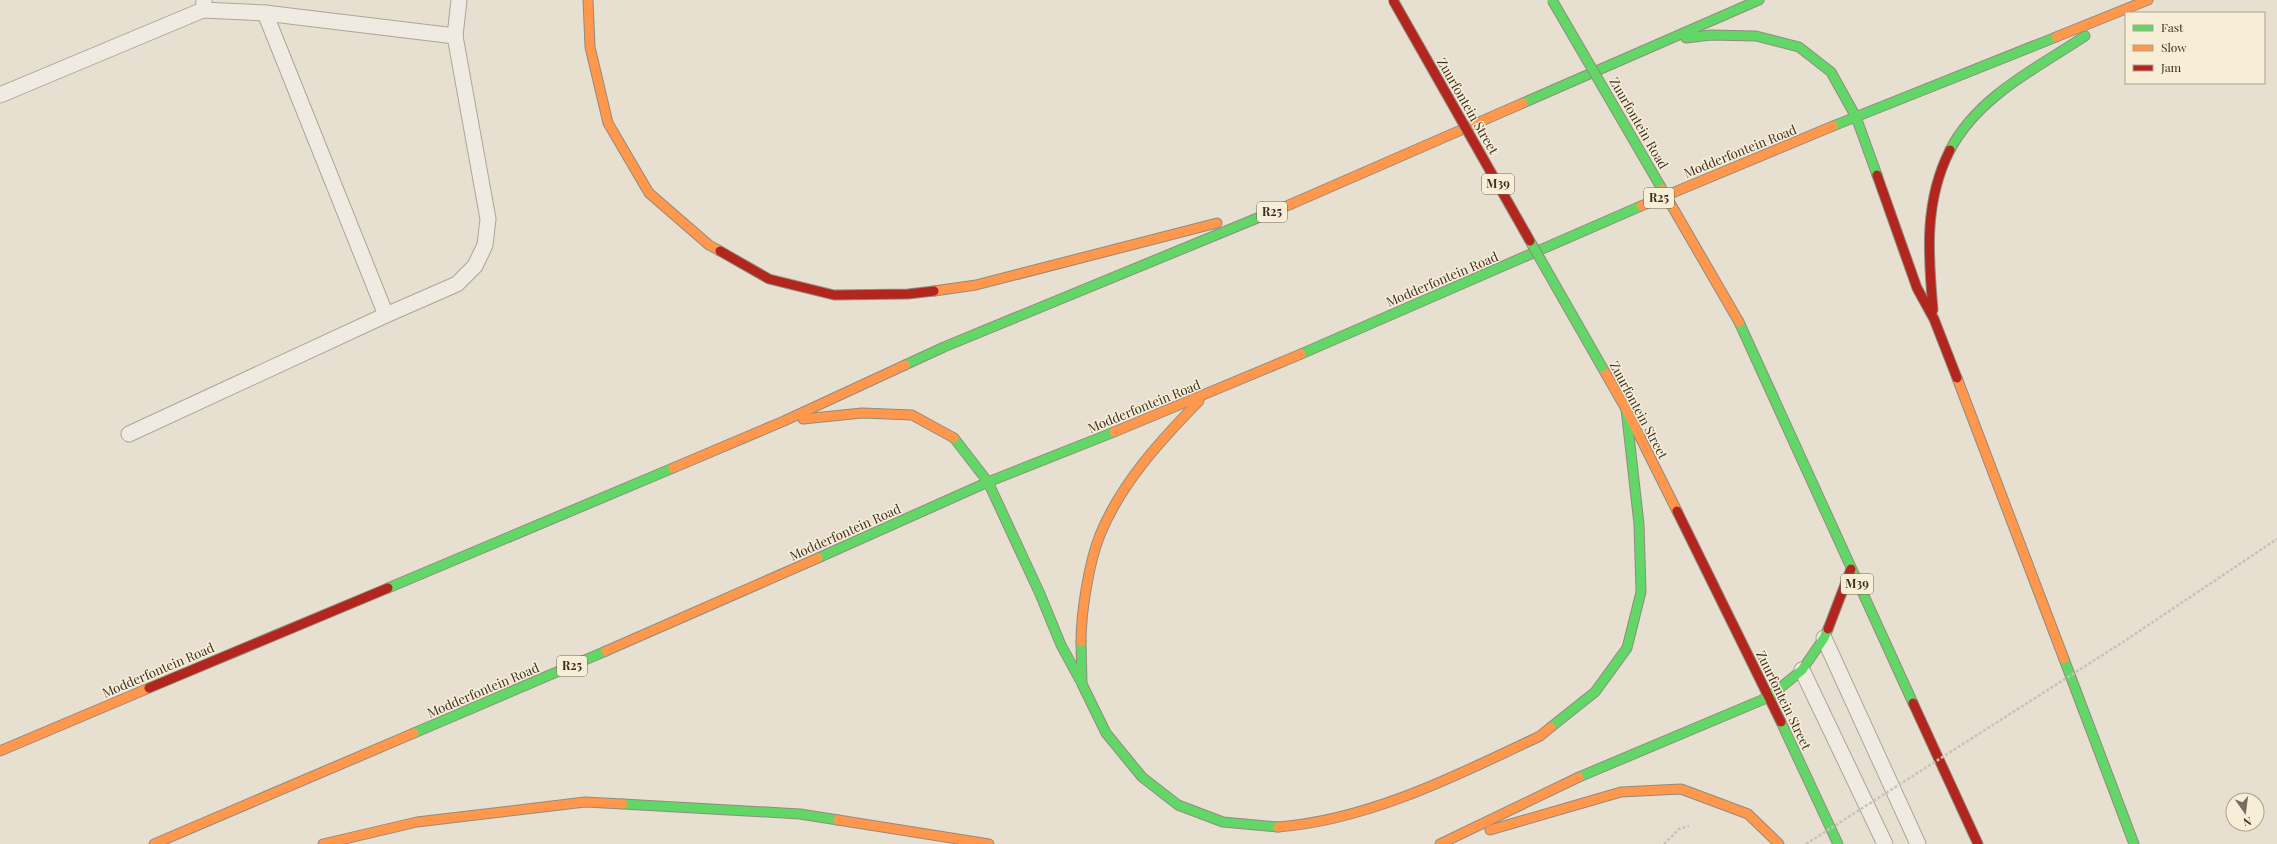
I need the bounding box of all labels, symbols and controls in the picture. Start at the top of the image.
legend [2125,12,2265,84]
text: Fast [2161,19,2184,35]
text: Slow [2161,39,2187,55]
street label: Zuurfontein Street [1434,55,1503,157]
text: Jam [2160,59,2182,75]
street label: Zuurfontein Road [1606,74,1673,172]
street label: Modderfontein Road [1681,120,1799,181]
road number: M39 [1482,174,1514,194]
road number: R25 [1644,188,1674,208]
road number: R25 [1257,202,1287,222]
street label: Modderfontein Road [1383,247,1501,310]
street label: Zuurfontein Street [1607,358,1673,462]
street label: Modderfontein Road [1085,375,1203,436]
street label: Modderfontein Road [786,499,904,564]
road number: M39 [1841,574,1873,594]
street label: Modderfontein Road [99,638,217,701]
street label: Zuurfontein Street [1753,647,1816,753]
road number: R25 [557,656,587,676]
street label: Modderfontein Road [424,658,542,721]
north arrow [2225,792,2265,832]
text: N [2242,814,2253,830]

